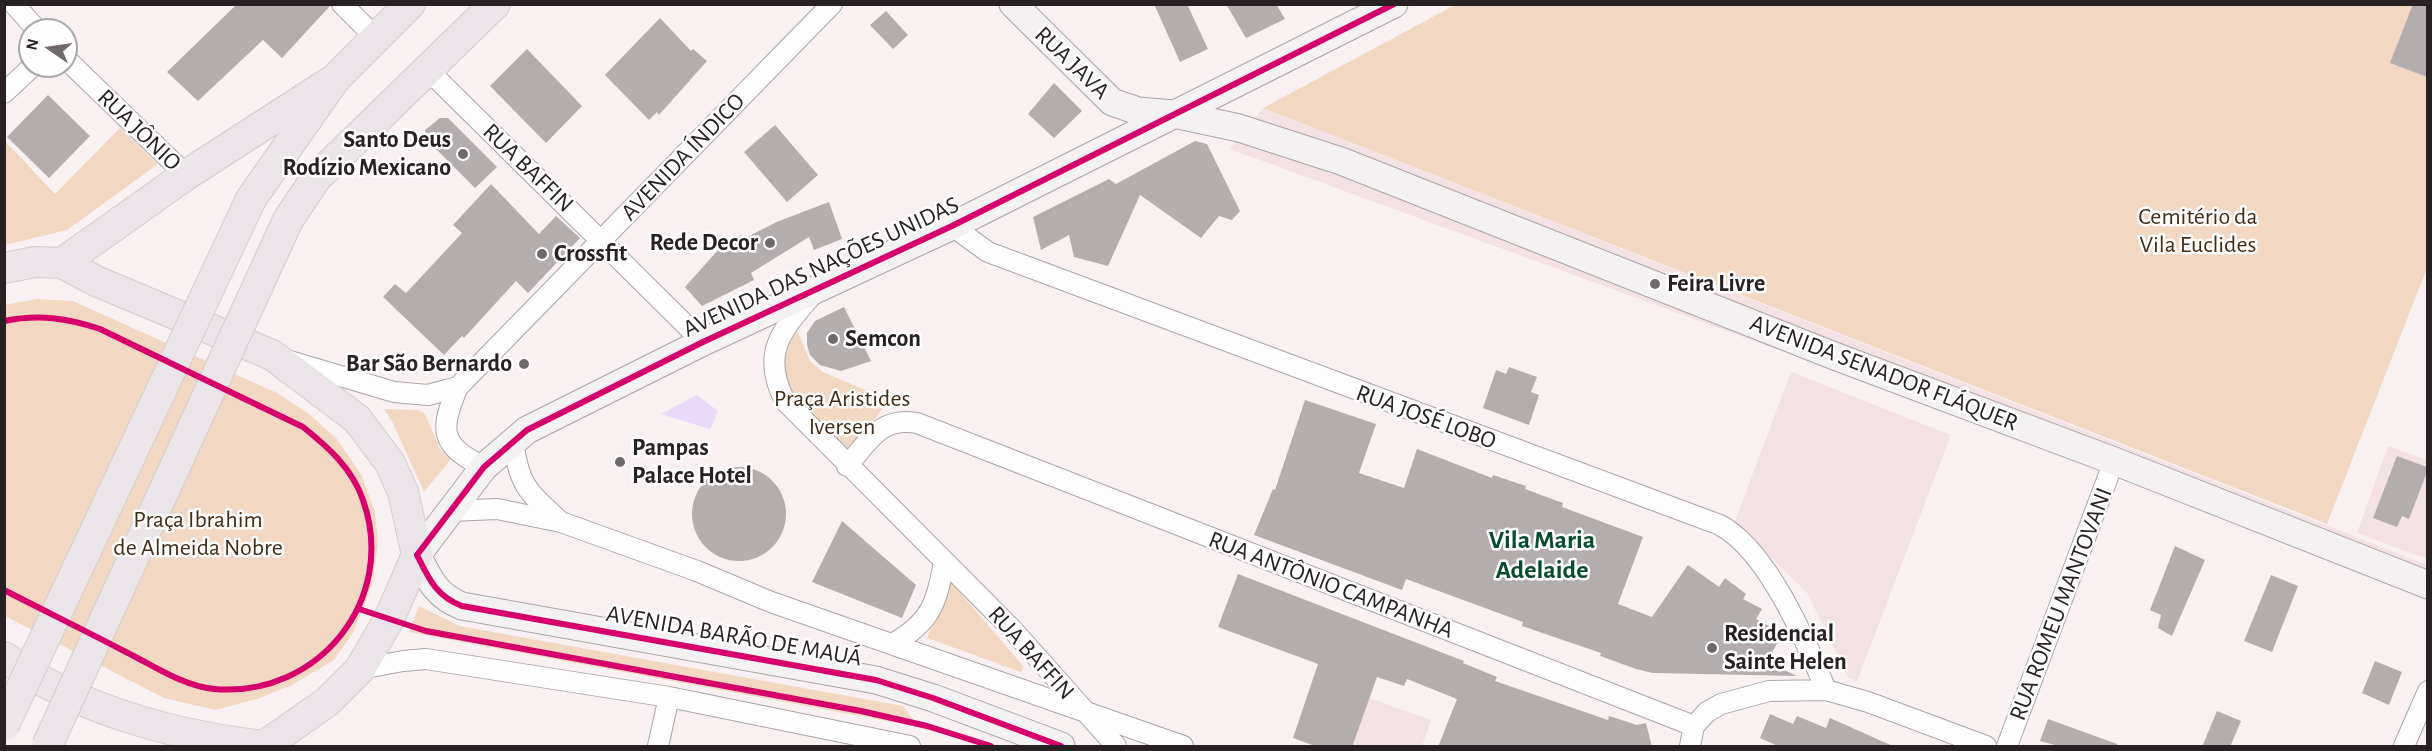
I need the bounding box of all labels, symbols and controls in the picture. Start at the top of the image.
north arrow [18,18,78,78]
street label: RUA JAVA [1029,20,1115,106]
text: N [23,37,41,52]
street label: RUA JÔNIO [91,83,187,177]
street label: AVENIDA ÍNDICO [615,87,751,227]
street label: RUA BAFFIN [476,117,580,219]
place label: Santo Deus Rodízio Mexicano [283,126,451,182]
marker: Santo Deus Rodízio Mexicano [456,147,470,161]
street label: AVENIDA DAS NAÇÕES UNIDAS [678,190,964,344]
park label: Cemitério da Vila Euclides [2138,203,2258,259]
place label: Rede Decor [649,229,758,257]
marker: Rede Decor [763,236,777,250]
place label: Crossfit [554,240,627,268]
marker: Crossfit [535,247,549,261]
place label: Feira Livre [1667,270,1765,298]
marker: Feira Livre [1648,277,1662,291]
street label: AVENIDA SENADOR FLÁQUER [1746,309,2022,437]
place label: Semcon [845,325,921,353]
marker: Semcon [826,332,840,346]
place label: Bar São Bernardo [346,350,512,378]
marker: Bar São Bernardo [517,357,531,371]
street label: RUA JOSÉ LOBO [1352,378,1500,456]
park label: Praça Aristides Iversen [774,385,910,441]
place label: Pampas Palace Hotel [632,434,752,490]
marker: Pampas Palace Hotel [613,455,627,469]
street label: RUA ROMEU MANTOVANI [2003,483,2119,725]
park label: Praça Ibrahim de Almeida Nobre [113,506,283,562]
district label: Vila Maria Adelaide [1489,524,1595,586]
street label: RUA ANTÔNIO CAMPANHA [1204,525,1458,645]
street label: AVENIDA BARÃO DE MAUÁ [604,599,864,673]
street label: RUA BAFFIN [982,600,1080,706]
place label: Residencial Sainte Helen [1724,620,1847,676]
marker: Residencial Sainte Helen [1705,641,1719,655]

